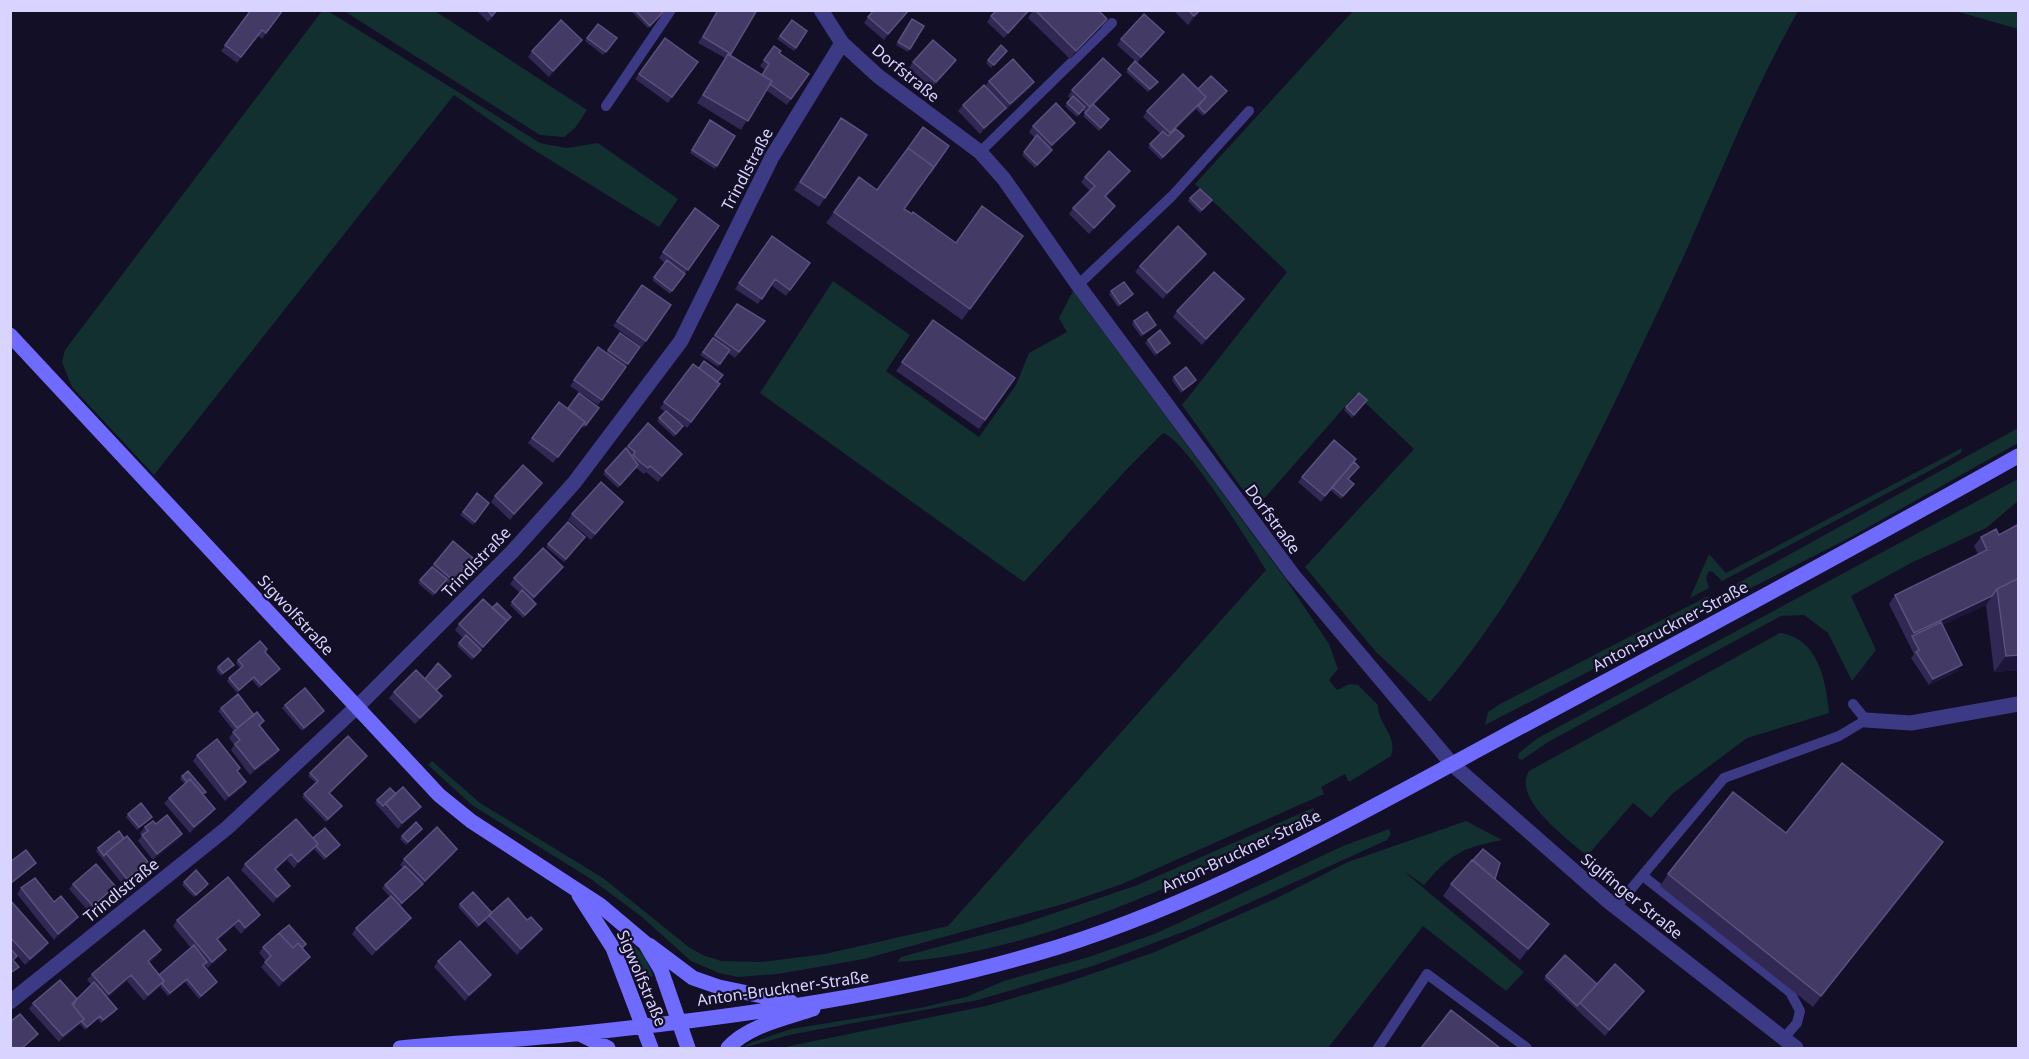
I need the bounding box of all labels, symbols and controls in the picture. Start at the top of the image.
street label: Dorfstraße [867,39,945,107]
street label: Trindlstraße [716,124,778,214]
street label: Dorfstraße [1240,480,1306,558]
street label: Trindlstraße [437,522,515,602]
street label: Sigwolfstraße [253,570,339,660]
street label: Anton-Bruckner-Straße [1588,576,1752,676]
street label: Anton-Bruckner-Straße [1158,804,1324,898]
street label: Siglfinger Straße [1577,848,1687,944]
street label: Trindlstraße [79,853,163,927]
street label: Sigwolfstraße [612,927,672,1029]
street label: Anton-Bruckner-Straße [696,965,870,1011]

